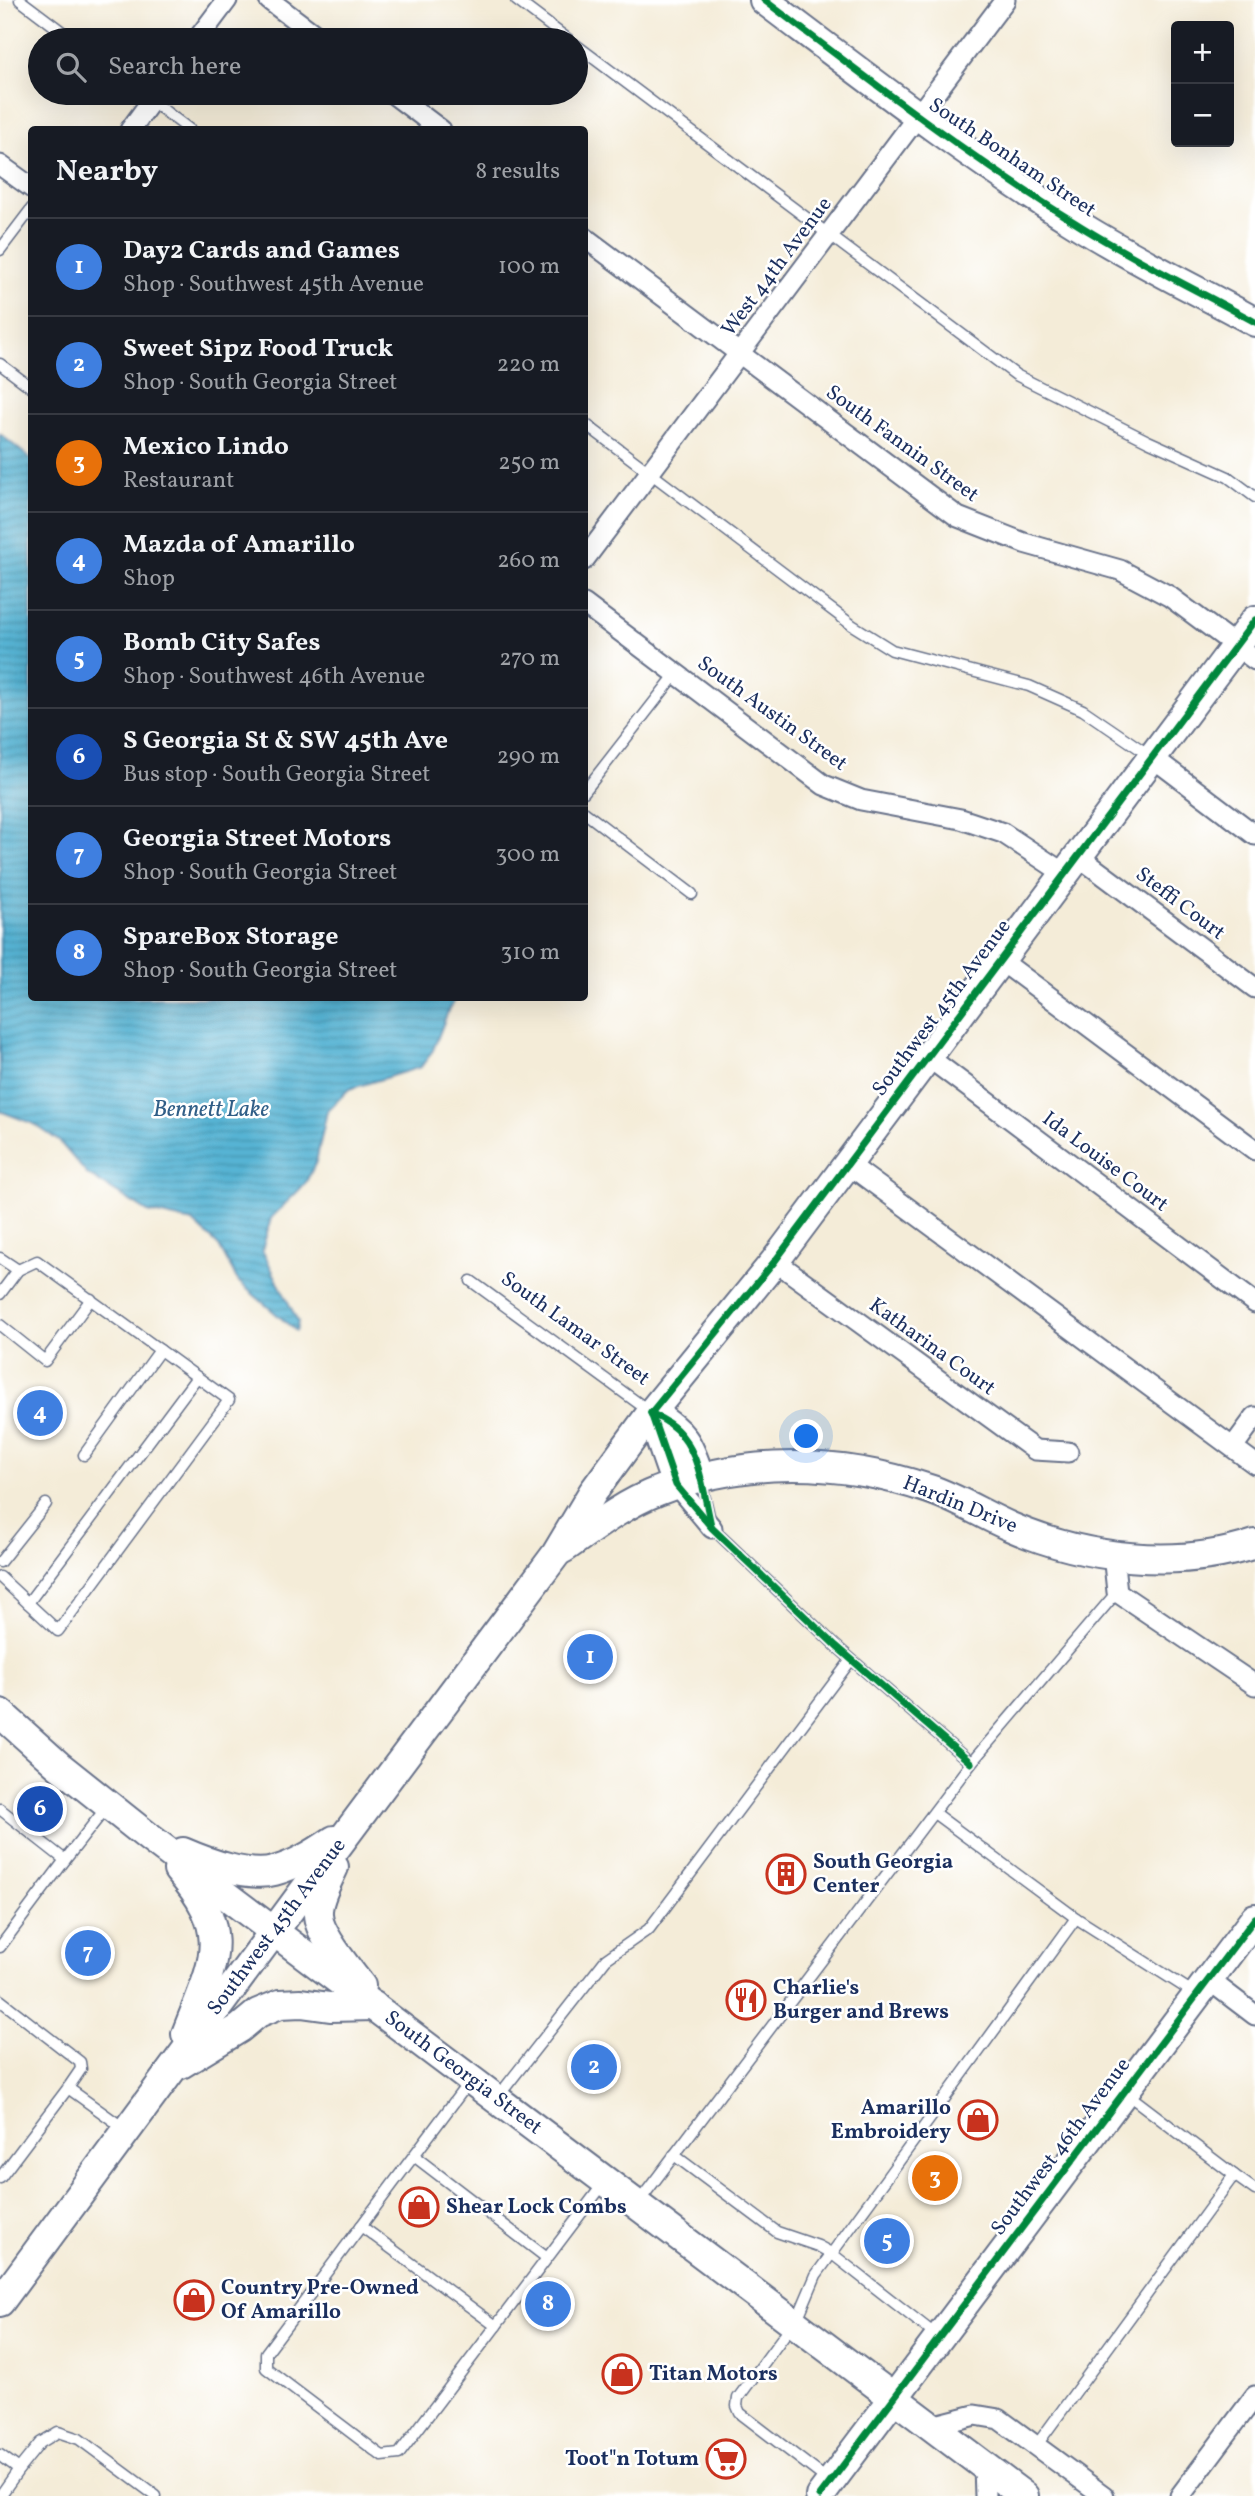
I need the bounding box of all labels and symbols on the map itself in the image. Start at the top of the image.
street label: South Bonham Street [923,91,1101,225]
street label: West 44th Avenue [715,191,839,343]
street label: South Fannin Street [819,378,985,510]
street label: South Austin Street [691,650,853,778]
street label: Steffi Court [1129,861,1231,947]
street label: Southwest 45th Avenue [866,913,1018,1103]
water label: Bennett Lake [153,1094,270,1126]
street label: Ida Louise Court [1036,1105,1174,1219]
street label: South Lamar Street [494,1265,656,1393]
street label: Katharina Court [863,1291,1001,1403]
pin: 4 [17,1387,63,1439]
your location [789,1419,823,1453]
street label: Hardin Drive [898,1469,1022,1541]
pin: 1 [567,1631,613,1683]
pin: 6 [17,1783,63,1835]
street label: Southwest 45th Avenue [201,1832,353,2022]
place label: South Georgia Center [813,1848,953,1901]
building icon: South Georgia Center [765,1853,807,1895]
pin: 7 [65,1927,111,1979]
place label: Charlie's Burger and Brews [773,1974,949,2027]
restaurant icon: Charlie's Burger and Brews [725,1979,767,2021]
street label: South Georgia Street [378,2004,548,2142]
pin: 2 [571,2041,617,2093]
street label: Southwest 46th Avenue [984,2052,1138,2242]
place label: Amarillo Embroidery [831,2094,951,2147]
shop icon: Amarillo Embroidery [957,2099,999,2141]
pin: 3 [912,2152,958,2204]
shop icon: Shear Lock Combs [398,2186,440,2228]
place label: Shear Lock Combs [446,2193,627,2222]
pin: 5 [864,2215,910,2267]
place label: Country Pre-Owned Of Amarillo [221,2274,419,2327]
pin: 8 [525,2278,571,2330]
shop icon: Country Pre-Owned Of Amarillo [173,2279,215,2321]
shop icon: Titan Motors [601,2353,643,2395]
place label: Titan Motors [649,2360,778,2389]
supermarket icon: Toot"n Totum [705,2438,747,2480]
place label: Toot"n Totum [565,2445,699,2474]

